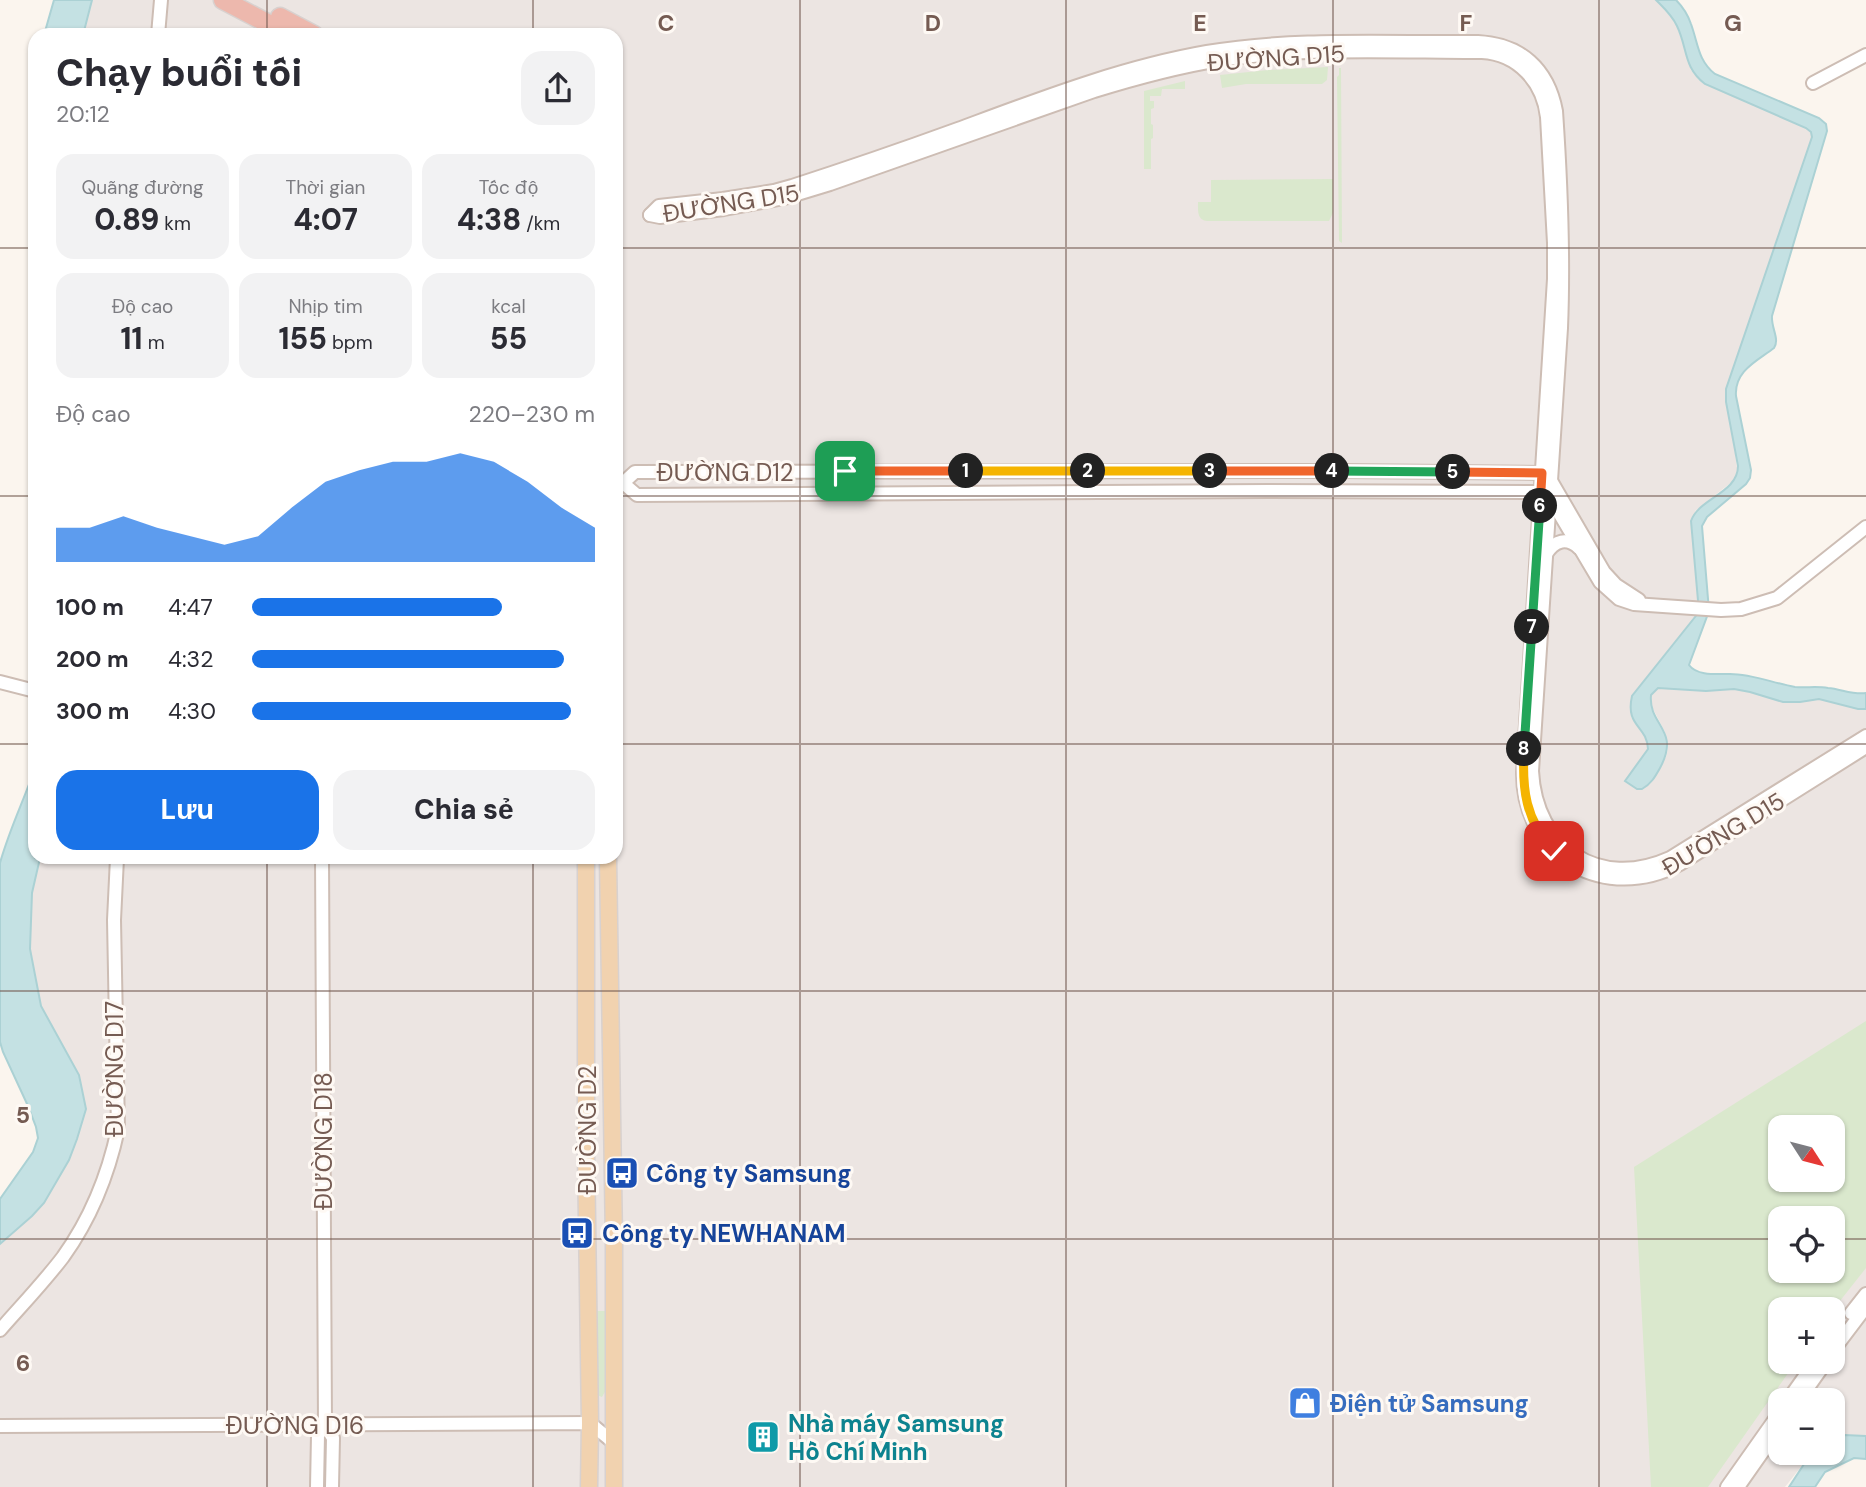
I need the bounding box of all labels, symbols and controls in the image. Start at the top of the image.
text: C [658,8,674,38]
text: D [925,8,941,38]
text: E [1193,8,1207,38]
text: F [1460,8,1473,38]
text: G [1724,8,1742,38]
street label: ĐƯỜNG D15 [1206,38,1346,78]
text: Chạy buổi tối [56,48,302,98]
button: share [521,51,595,125]
text: 20:12 [56,99,110,129]
text: Quãng đường [81,175,204,200]
text: Thời gian [285,175,366,200]
text: Tốc độ [479,175,538,200]
street label: ĐƯỜNG D15 [660,177,802,229]
text: 0.89 [94,200,159,239]
text: 4:07 [293,200,358,239]
text: 4:38 [457,200,521,239]
text: km [159,211,191,236]
text: /km [521,211,560,236]
text: Độ cao [112,294,173,319]
text: Nhịp tim [288,294,363,319]
text: kcal [491,294,526,319]
text: 11 [120,319,143,358]
text: 155 [278,319,327,358]
text: 55 [490,319,527,358]
text: m [143,330,165,355]
text: bpm [327,330,373,355]
text: Độ cao [56,399,131,429]
text: 220–230 m [468,399,595,429]
pin [815,441,875,501]
icon: arrive [826,452,864,490]
pin: 1 [948,454,984,489]
pin: 2 [1070,454,1106,489]
pin: 3 [1192,454,1228,489]
pin: 4 [1314,454,1350,489]
pin: 5 [1436,454,1470,490]
street label: ĐƯỜNG D12 [656,457,794,488]
text: 1 [962,458,969,483]
text: 2 [1082,458,1093,483]
text: 3 [1204,458,1215,483]
text: 4 [1325,458,1338,483]
text: 5 [1447,459,1458,484]
pin: 6 [1522,489,1558,524]
text: 6 [1533,493,1546,518]
text: 100 m [56,592,124,622]
text: 4:47 [168,592,213,622]
pin: 7 [1514,610,1550,644]
text: 7 [1526,614,1537,639]
text: 200 m [56,644,129,674]
text: 4:32 [168,644,213,674]
text: 300 m [56,696,129,726]
text: 4:30 [168,696,216,726]
pin: 8 [1506,732,1542,766]
text: 8 [1517,736,1530,761]
button: Lưu [56,770,319,850]
button: Chia sẻ [333,770,595,850]
street label: ĐƯỜNG D15 [1656,785,1790,883]
pin [1524,821,1584,881]
icon: check [1535,832,1573,870]
street label: ĐƯỜNG D17 [99,1001,130,1137]
street label: ĐƯỜNG D2 [572,1065,603,1195]
street label: ĐƯỜNG D18 [308,1072,339,1210]
text: 5 [16,1100,30,1130]
north arrow [1768,1115,1844,1192]
map controls [1768,1115,1845,1465]
bus stop icon: Công ty Samsung [603,1154,641,1192]
place label: Công ty Samsung [646,1158,851,1189]
button: locate [1768,1206,1845,1283]
bus stop icon: Công ty NEWHANAM [558,1214,596,1252]
place label: Công ty NEWHANAM [602,1218,845,1249]
button: + [1768,1297,1845,1374]
text: 6 [16,1348,30,1378]
shop icon: Điện tử Samsung [1286,1384,1324,1422]
place label: Điện tử Samsung [1330,1388,1529,1419]
button: − [1768,1388,1845,1465]
place label: Nhà máy Samsung Hồ Chí Minh [788,1408,1004,1467]
street label: ĐƯỜNG D16 [226,1410,364,1441]
building icon: Nhà máy Samsung Hồ Chí Minh [744,1418,782,1456]

